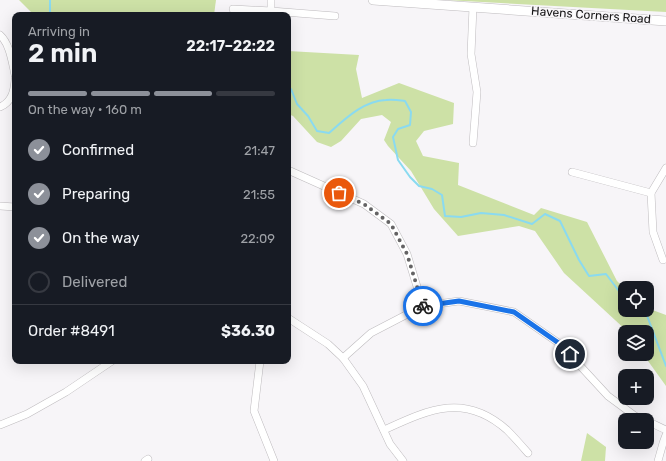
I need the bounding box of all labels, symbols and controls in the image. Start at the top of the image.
street label: Havens Corners Road [531,4,651,26]
text: Arriving in [28,24,90,39]
text: 22:17–22:22 [186,37,275,55]
text: 2 min [28,38,97,69]
text: On the way · 160 m [28,102,142,117]
icon: check [28,139,50,161]
text: Confirmed [62,141,134,159]
text: 21:47 [244,143,275,158]
pin [322,176,356,210]
icon: bag [328,182,350,204]
icon: check [28,183,50,205]
text: Preparing [62,185,130,203]
text: 21:55 [243,187,275,202]
icon: check [28,227,50,249]
text: On the way [62,229,140,247]
text: 22:09 [240,231,275,246]
text: Delivered [62,273,127,291]
map controls [618,281,654,449]
button: locate [618,281,654,317]
courier [403,286,443,326]
icon: bike [412,295,434,317]
text: Order #8491 [28,322,115,340]
text: $36.30 [221,322,275,340]
button: layers [618,325,654,361]
pin [553,337,587,371]
icon: home [559,343,581,365]
button: + [618,369,654,405]
button: − [618,413,654,449]

